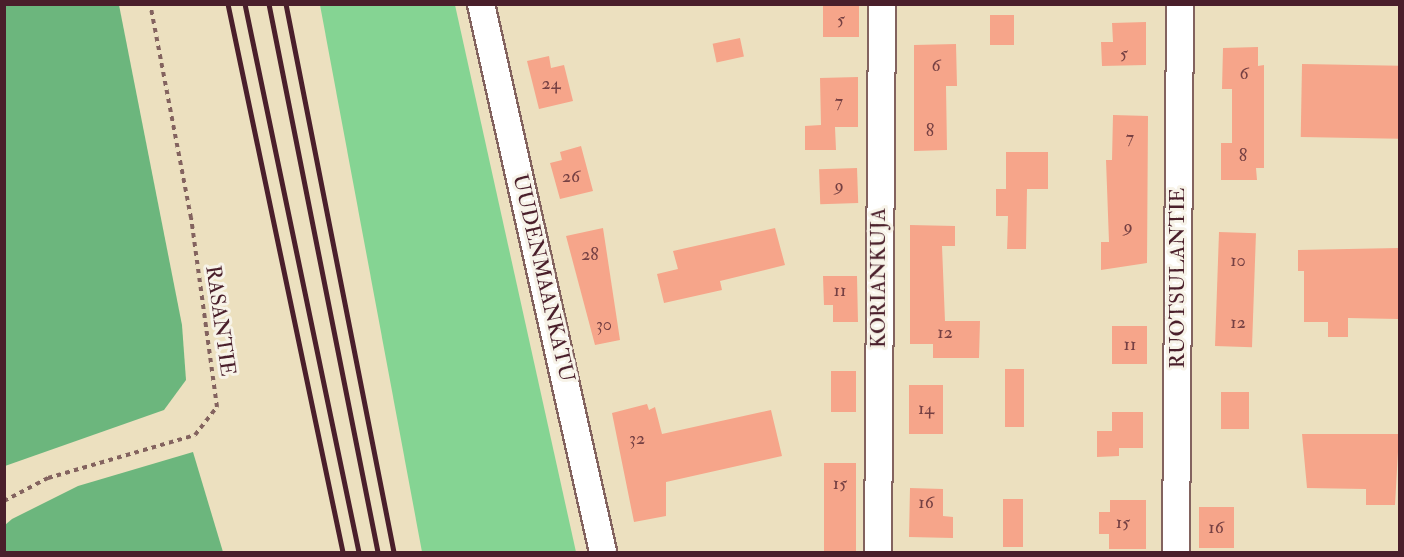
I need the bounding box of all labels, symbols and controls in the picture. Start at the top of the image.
house number: 5 [837,9,845,31]
house number: 5 [1120,43,1128,65]
house number: 6 [931,55,941,77]
house number: 6 [1239,63,1249,85]
house number: 24 [542,73,560,95]
house number: 7 [835,91,843,113]
house number: 8 [926,120,934,142]
house number: 7 [1126,127,1134,149]
house number: 8 [1239,145,1247,167]
house number: 26 [562,166,580,188]
street label: UUDENMAANKATU [507,172,579,384]
house number: 9 [834,175,844,197]
street label: RUOTSULANTIE [1165,188,1191,368]
street label: KORIANKUJA [866,208,892,348]
house number: 9 [1123,216,1133,238]
house number: 28 [581,244,599,266]
house number: 10 [1230,250,1246,272]
street label: RASANTIE [200,264,240,378]
house number: 11 [834,280,846,302]
house number: 12 [1230,312,1246,334]
house number: 30 [596,314,612,336]
house number: 12 [937,322,953,344]
house number: 11 [1124,334,1136,356]
house number: 14 [918,398,934,420]
house number: 32 [629,428,645,450]
house number: 15 [833,473,847,495]
house number: 16 [918,492,934,514]
house number: 15 [1116,512,1130,534]
house number: 16 [1208,517,1224,539]

